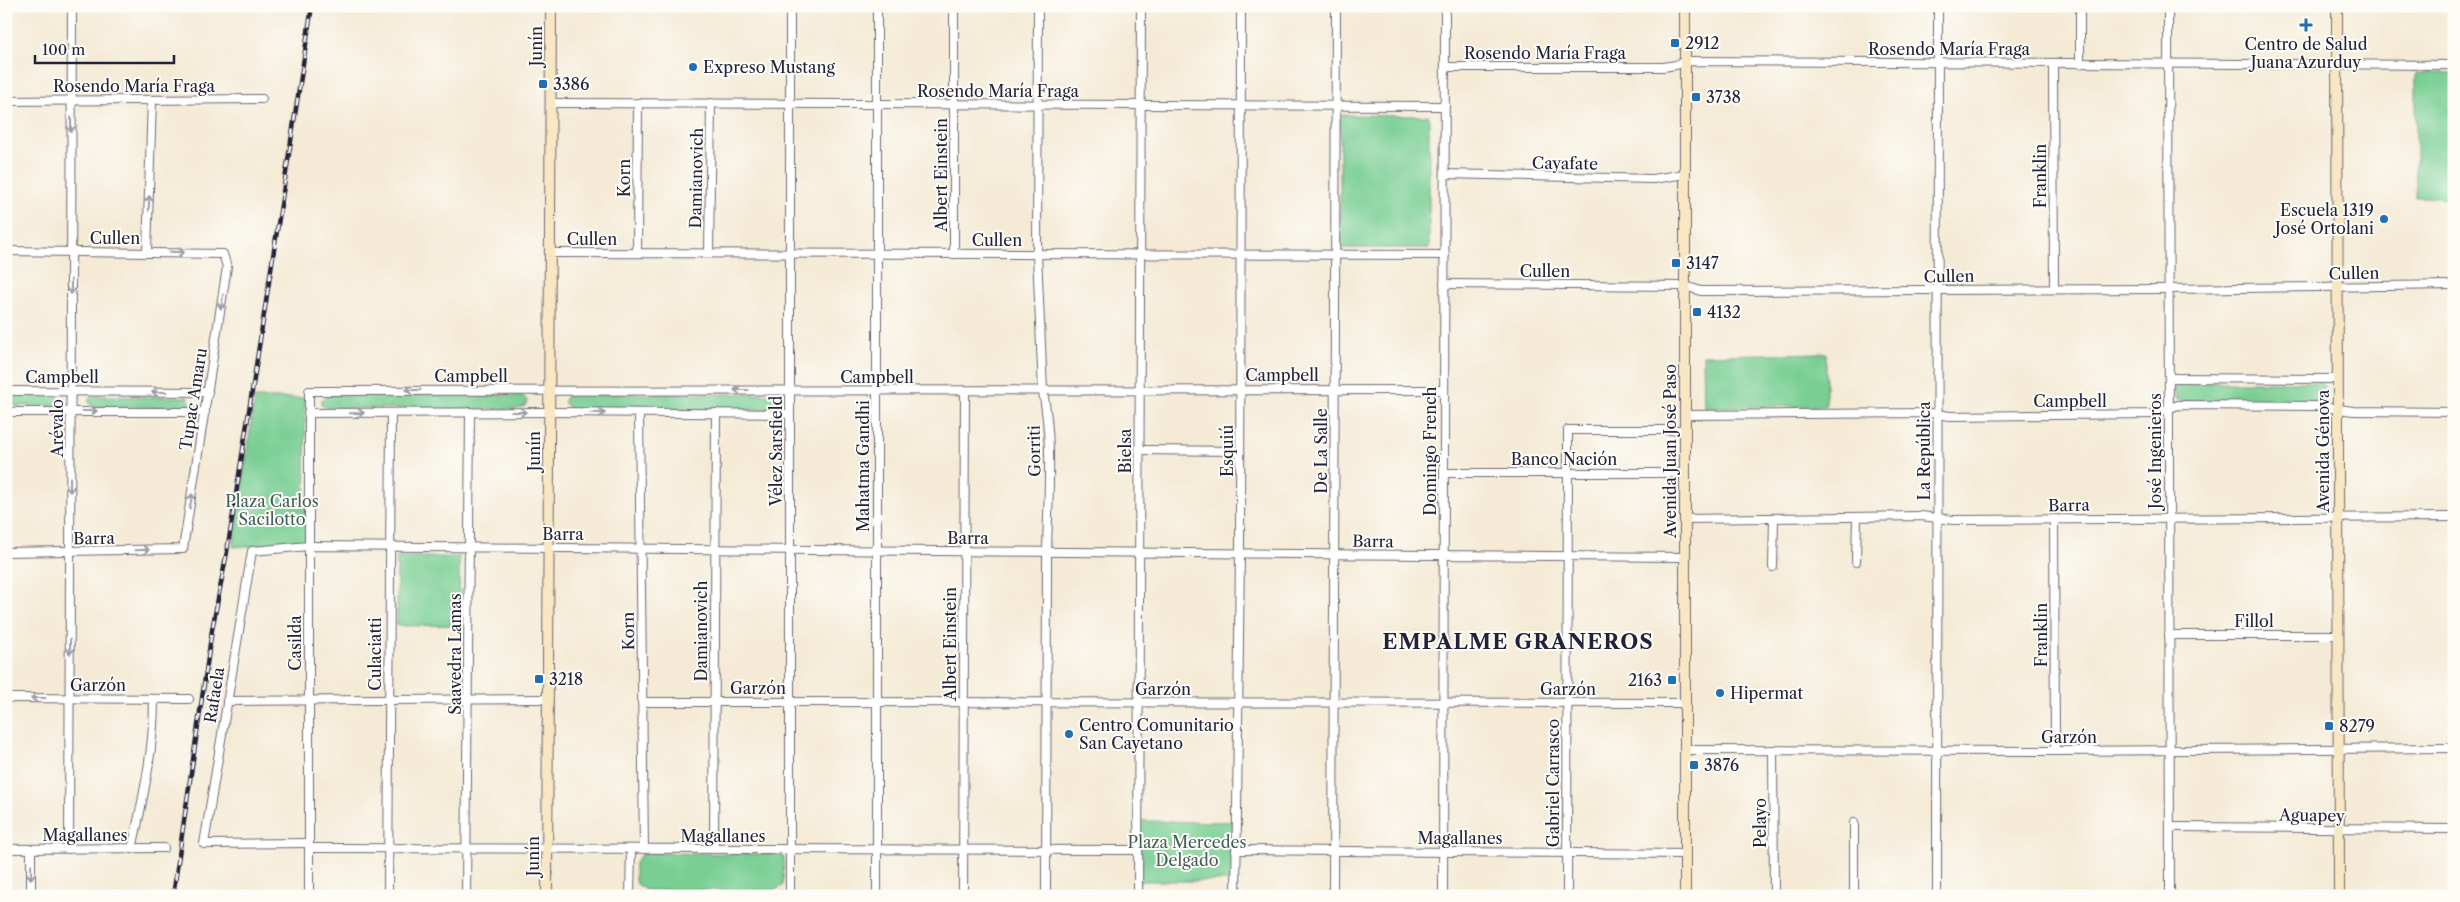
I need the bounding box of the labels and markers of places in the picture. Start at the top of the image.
marker: Centro de Salud Juana Azurduy [2299,18,2313,32]
place label: 2912 [1685,33,1720,53]
place label: Centro de Salud Juana Azurduy [2245,34,2368,72]
marker: 2912 [1669,37,1681,49]
place label: Expreso Mustang [703,57,835,77]
marker: Expreso Mustang [687,61,699,73]
place label: 3386 [553,74,589,94]
marker: 3386 [537,78,549,90]
place label: 3738 [1706,87,1741,107]
marker: 3738 [1690,91,1702,103]
place label: Escuela 1319 José Ortolani [2272,200,2374,238]
marker: Escuela 1319 José Ortolani [2378,213,2390,225]
place label: 3147 [1686,253,1719,273]
marker: 3147 [1670,257,1682,269]
place label: 4132 [1707,302,1741,322]
marker: 4132 [1691,306,1703,318]
place label: 3218 [549,669,583,689]
place label: 2163 [1628,670,1662,690]
marker: 3218 [533,673,545,685]
marker: 2163 [1666,674,1678,686]
place label: Hipermat [1730,683,1803,703]
marker: Hipermat [1714,687,1726,699]
place label: Centro Comunitario San Cayetano [1079,715,1234,753]
place label: 8279 [2339,716,2375,736]
marker: 8279 [2323,720,2335,732]
marker: Centro Comunitario San Cayetano [1063,728,1075,740]
place label: 3876 [1704,755,1739,775]
marker: 3876 [1688,759,1700,771]

